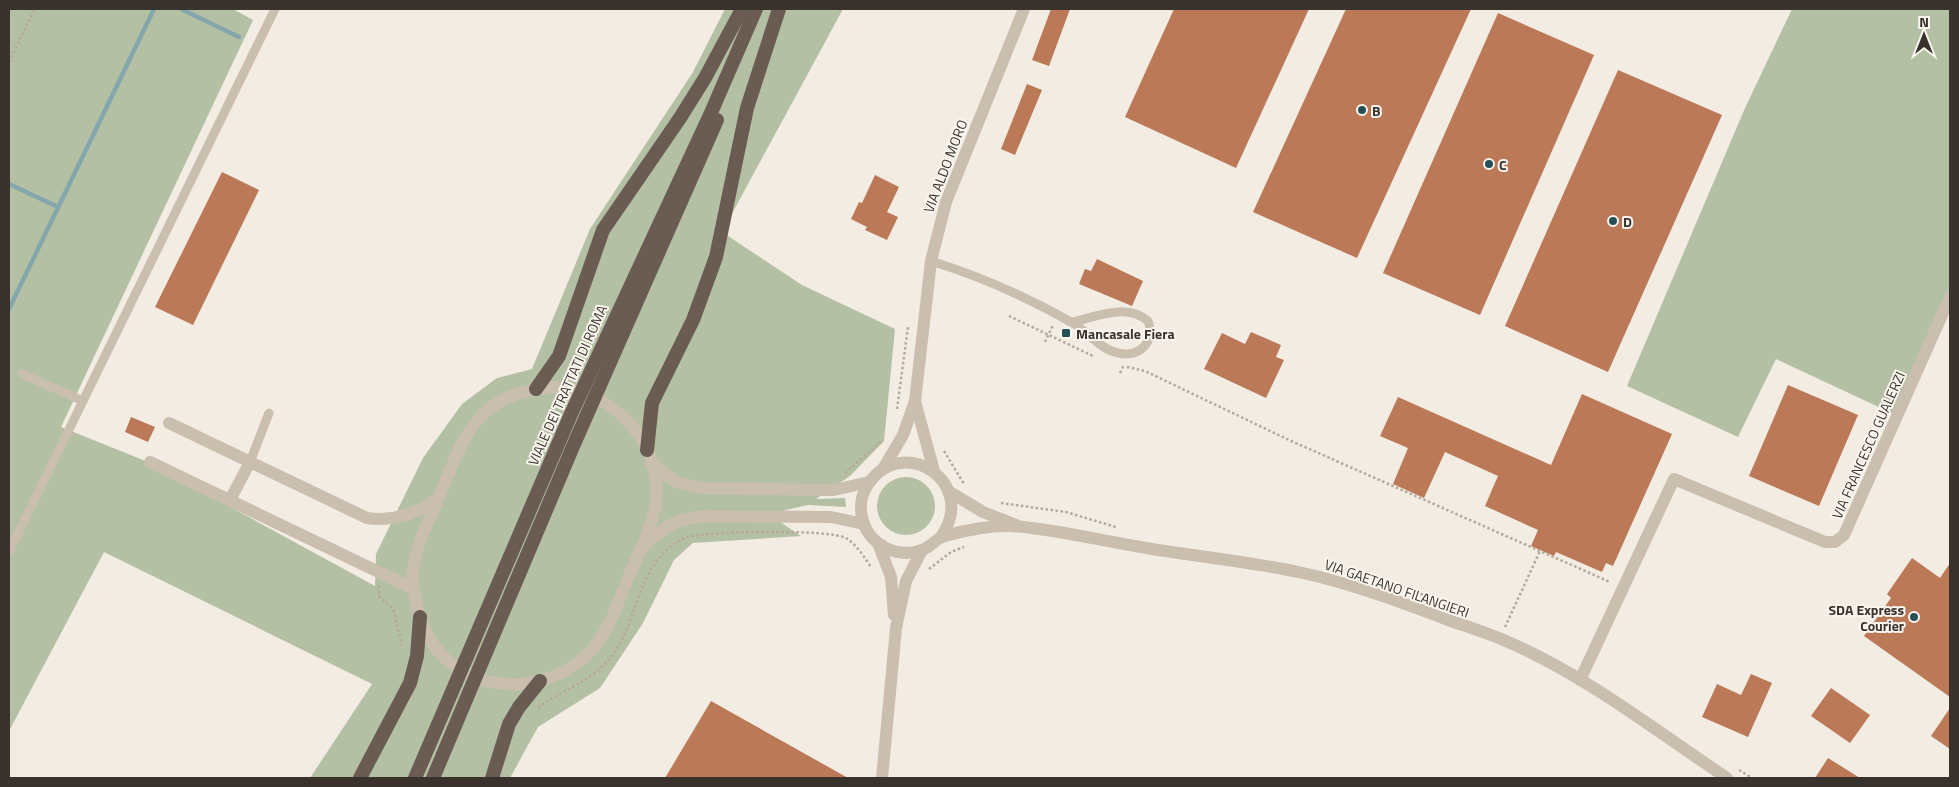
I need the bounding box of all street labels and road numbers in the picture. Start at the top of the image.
street label: VIA ALDO MORO [918,116,972,216]
street label: VIALE DEI TRATTATI DI ROMA [522,301,612,469]
street label: VIA FRANCESCO GUALERZI [1826,368,1910,522]
street label: VIA GAETANO FILANGIERI [1322,553,1472,623]

